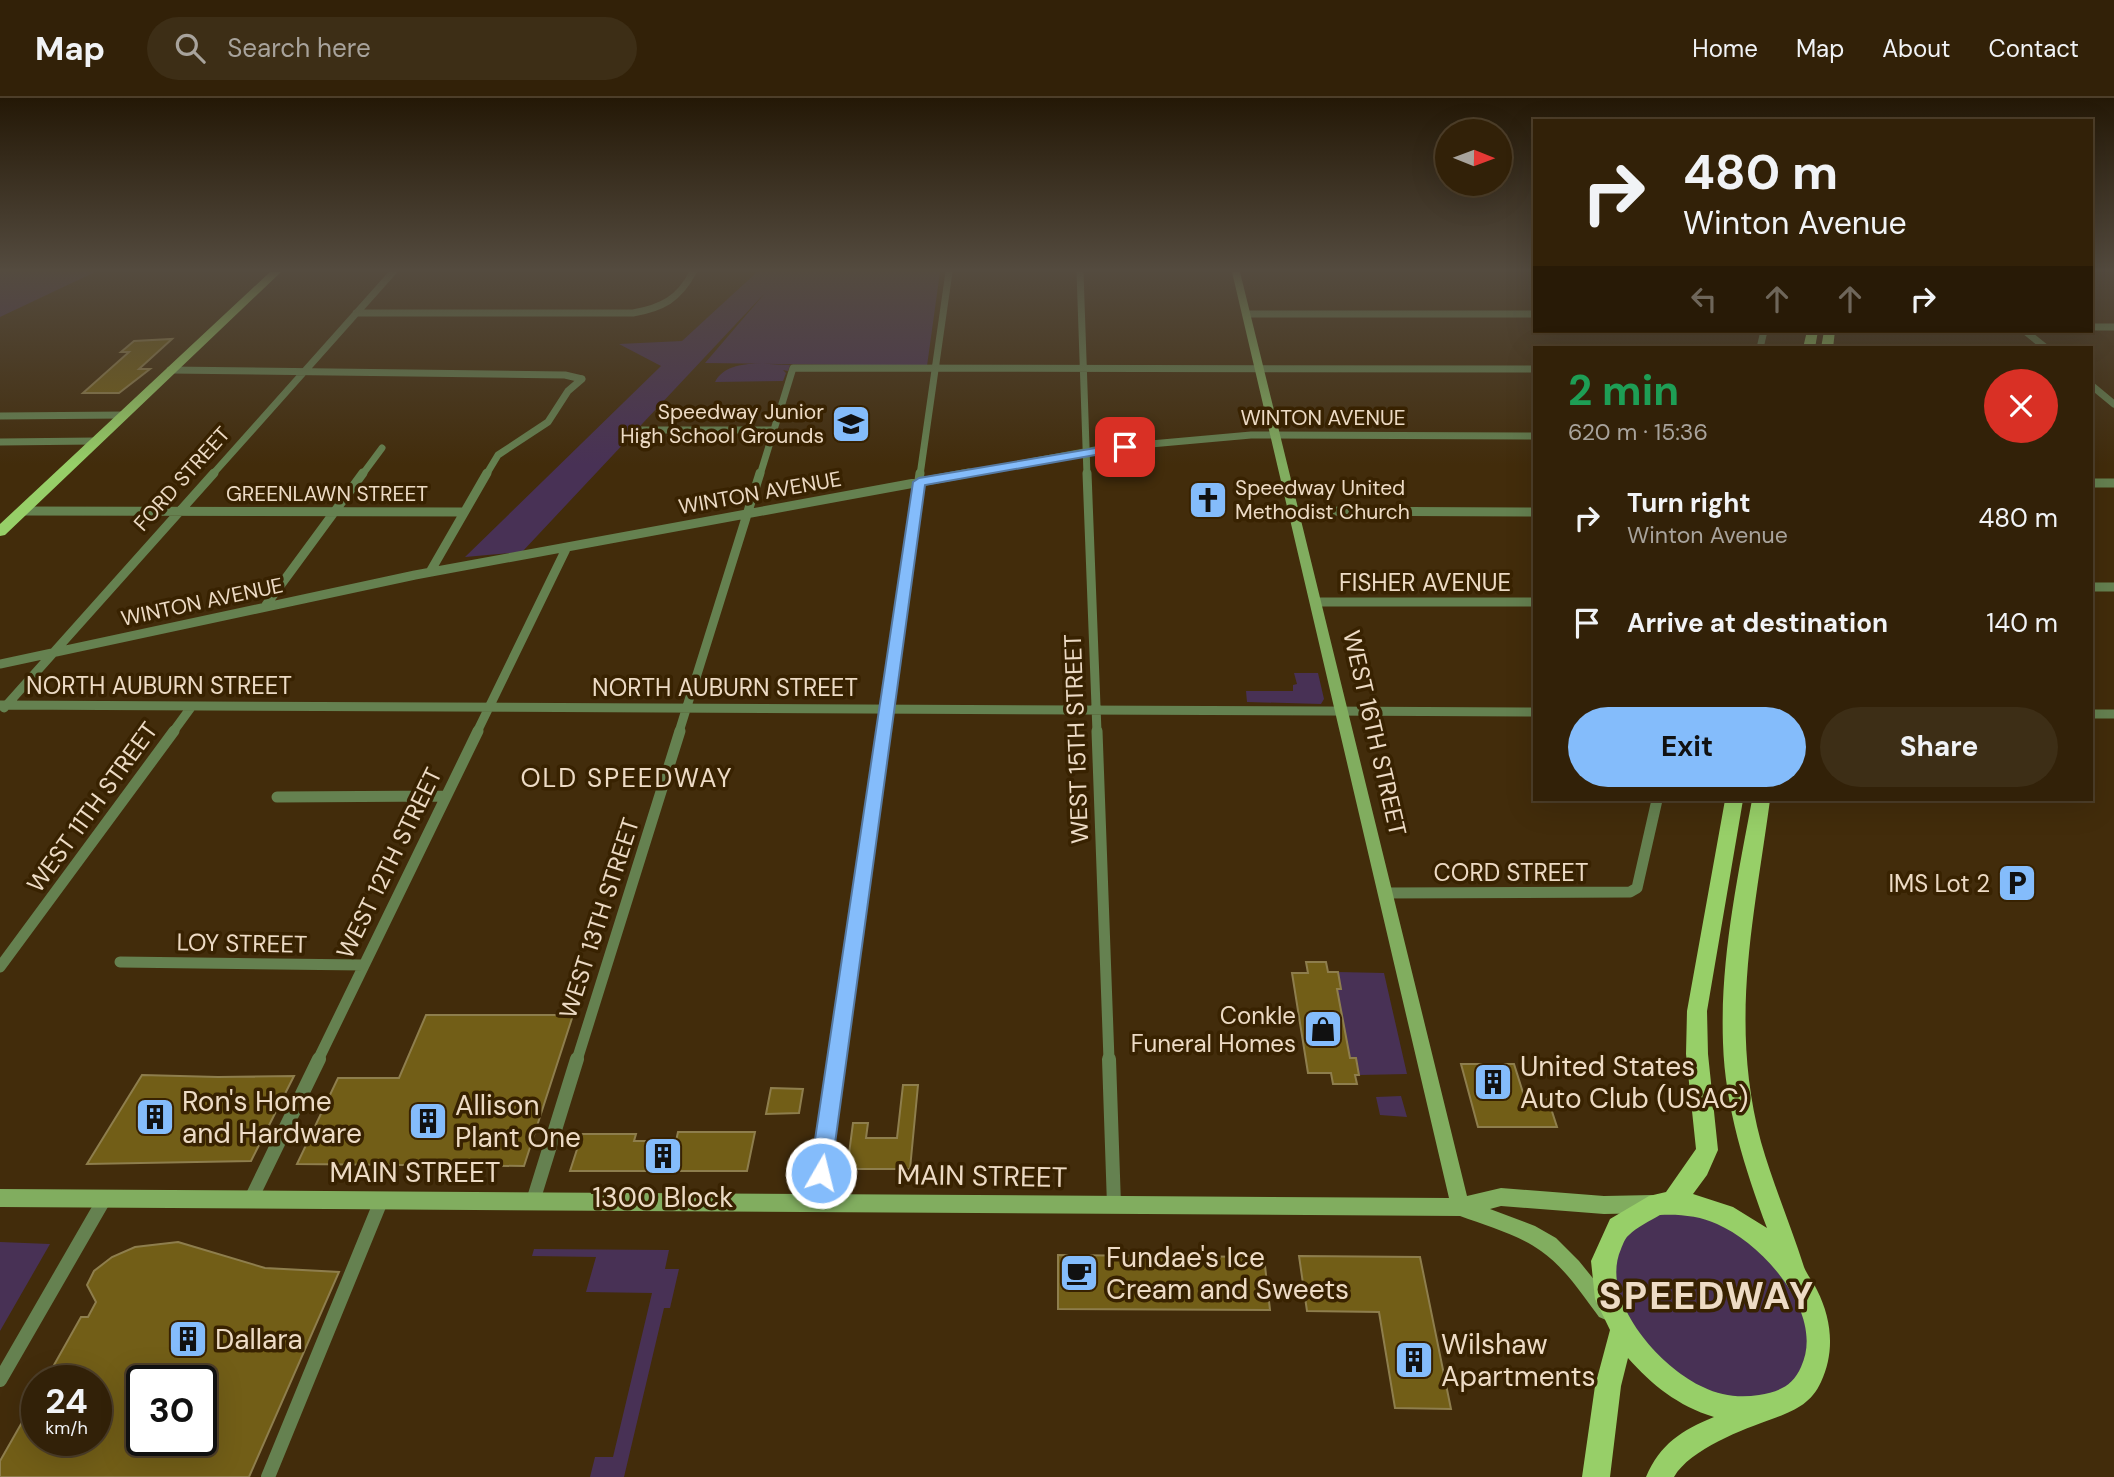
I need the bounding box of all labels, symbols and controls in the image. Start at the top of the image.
search box [147,17,637,80]
text: Map [35,27,105,70]
icon: search [171,29,209,67]
text: Search here [227,31,371,65]
text: Home [1692,33,1758,64]
text: Map [1796,33,1844,64]
text: About [1882,33,1951,64]
text: Contact [1989,33,2079,64]
north arrow [1435,119,1512,196]
map controls [1435,119,1512,196]
text: 480 m [1683,140,1838,204]
icon: right [1568,147,1659,238]
text: Winton Avenue [1683,202,1907,244]
icon: left [1685,280,1723,318]
icon: ahead [1758,280,1796,318]
icon: ahead [1831,280,1869,318]
icon: right [1904,280,1942,318]
text: 2 min [1568,363,1679,418]
button: close [1984,369,2058,443]
place label: Speedway Junior High School Grounds [620,398,824,450]
school or university icon: Speedway Junior High School Grounds [830,403,872,445]
street label: WINTON AVENUE [1240,404,1406,432]
pin [1095,417,1155,477]
text: 620 m · 15:36 [1568,417,1708,447]
street label: FORD STREET [128,421,237,537]
icon: arrive [1106,428,1144,466]
street label: WINTON AVENUE [676,465,844,521]
place label: Speedway United Methodist Church [1235,474,1410,526]
church icon: Speedway United Methodist Church [1187,479,1229,521]
street label: GREENLAWN STREET [226,480,428,508]
text: Turn right [1627,486,1751,520]
icon: right [1568,499,1606,537]
text: 480 m [1979,501,2058,535]
text: Winton Avenue [1627,520,1788,550]
street label: FISHER AVENUE [1339,567,1511,598]
street label: WINTON AVENUE [118,571,286,633]
icon: arrive [1568,604,1606,642]
text: Arrive at destination [1627,606,1888,640]
text: 140 m [1986,606,2058,640]
street label: WEST 16TH STREET [1336,627,1414,839]
street label: WEST 15TH STREET [1057,634,1095,844]
street label: NORTH AUBURN STREET [26,670,292,701]
street label: NORTH AUBURN STREET [592,672,858,703]
button: Exit [1568,707,1806,787]
button: Share [1820,707,2058,787]
street label: WEST 11TH STREET [20,716,164,898]
district label: OLD SPEEDWAY [520,761,734,795]
street label: WEST 12TH STREET [329,762,449,964]
street label: WEST 13TH STREET [552,814,646,1022]
street label: CORD STREET [1434,857,1588,888]
parking icon: IMS Lot 2 [1996,862,2038,904]
place label: IMS Lot 2 [1888,868,1990,899]
street label: LOY STREET [176,926,308,960]
place label: Conkle Funeral Homes [1131,1000,1296,1059]
shop icon: Conkle Funeral Homes [1302,1008,1344,1050]
place label: United States Auto Club (USAC) [1520,1048,1748,1117]
building icon: United States Auto Club (USAC) [1472,1061,1514,1103]
place label: Ron's Home and Hardware [182,1083,362,1152]
place label: Allison Plant One [455,1087,581,1156]
building icon: Ron's Home and Hardware [134,1096,176,1138]
building icon: Allison Plant One [407,1100,449,1142]
building icon: 1300 Block [642,1135,684,1177]
position arrow [784,1136,858,1210]
street label: MAIN STREET [330,1154,500,1191]
street label: MAIN STREET [896,1156,1068,1196]
place label: 1300 Block [593,1179,733,1216]
place label: Fundae's Ice Cream and Sweets [1106,1239,1349,1308]
cafe icon: Fundae's Ice Cream and Sweets [1058,1252,1100,1294]
district label: SPEEDWAY [1599,1271,1815,1321]
building icon: Dallara [167,1318,209,1360]
place label: Dallara [215,1321,303,1358]
place label: Wilshaw Apartments [1441,1326,1596,1395]
building icon: Wilshaw Apartments [1393,1339,1435,1381]
speed limit sign: 30 [126,1365,217,1456]
text: 24 [45,1378,88,1424]
text: km/h [45,1416,88,1440]

